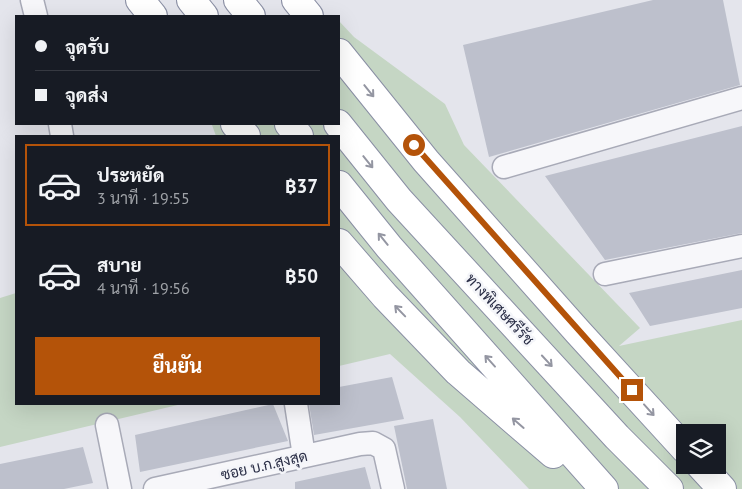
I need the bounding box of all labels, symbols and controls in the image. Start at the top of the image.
text: จุดรับ [65,35,109,59]
text: จุดส่ง [65,83,108,107]
one-way arrow [364,84,375,97]
route start [403,134,425,156]
one-way arrow [363,155,374,168]
icon: car [37,163,82,208]
text: ประหยัด [97,163,165,187]
text: ฿37 [285,174,318,198]
text: 3 นาที · 19:55 [97,188,190,208]
one-way arrow [377,233,388,246]
icon: car [37,253,82,298]
text: สบาย [97,253,142,277]
text: ฿50 [285,264,318,288]
street label: ทางพิเศษศรีรัช [462,269,538,349]
text: 4 นาที · 19:56 [97,278,190,298]
one-way arrow [394,306,406,318]
button: ยืนยัน [35,337,320,395]
one-way arrow [484,354,496,367]
one-way arrow [541,354,553,367]
route end [621,379,643,401]
one-way arrow [643,403,655,416]
one-way arrow [511,417,524,429]
map controls [676,424,726,474]
button: layers [676,424,726,474]
street label: ซอย บ.ก.สูงสุด [219,446,310,486]

